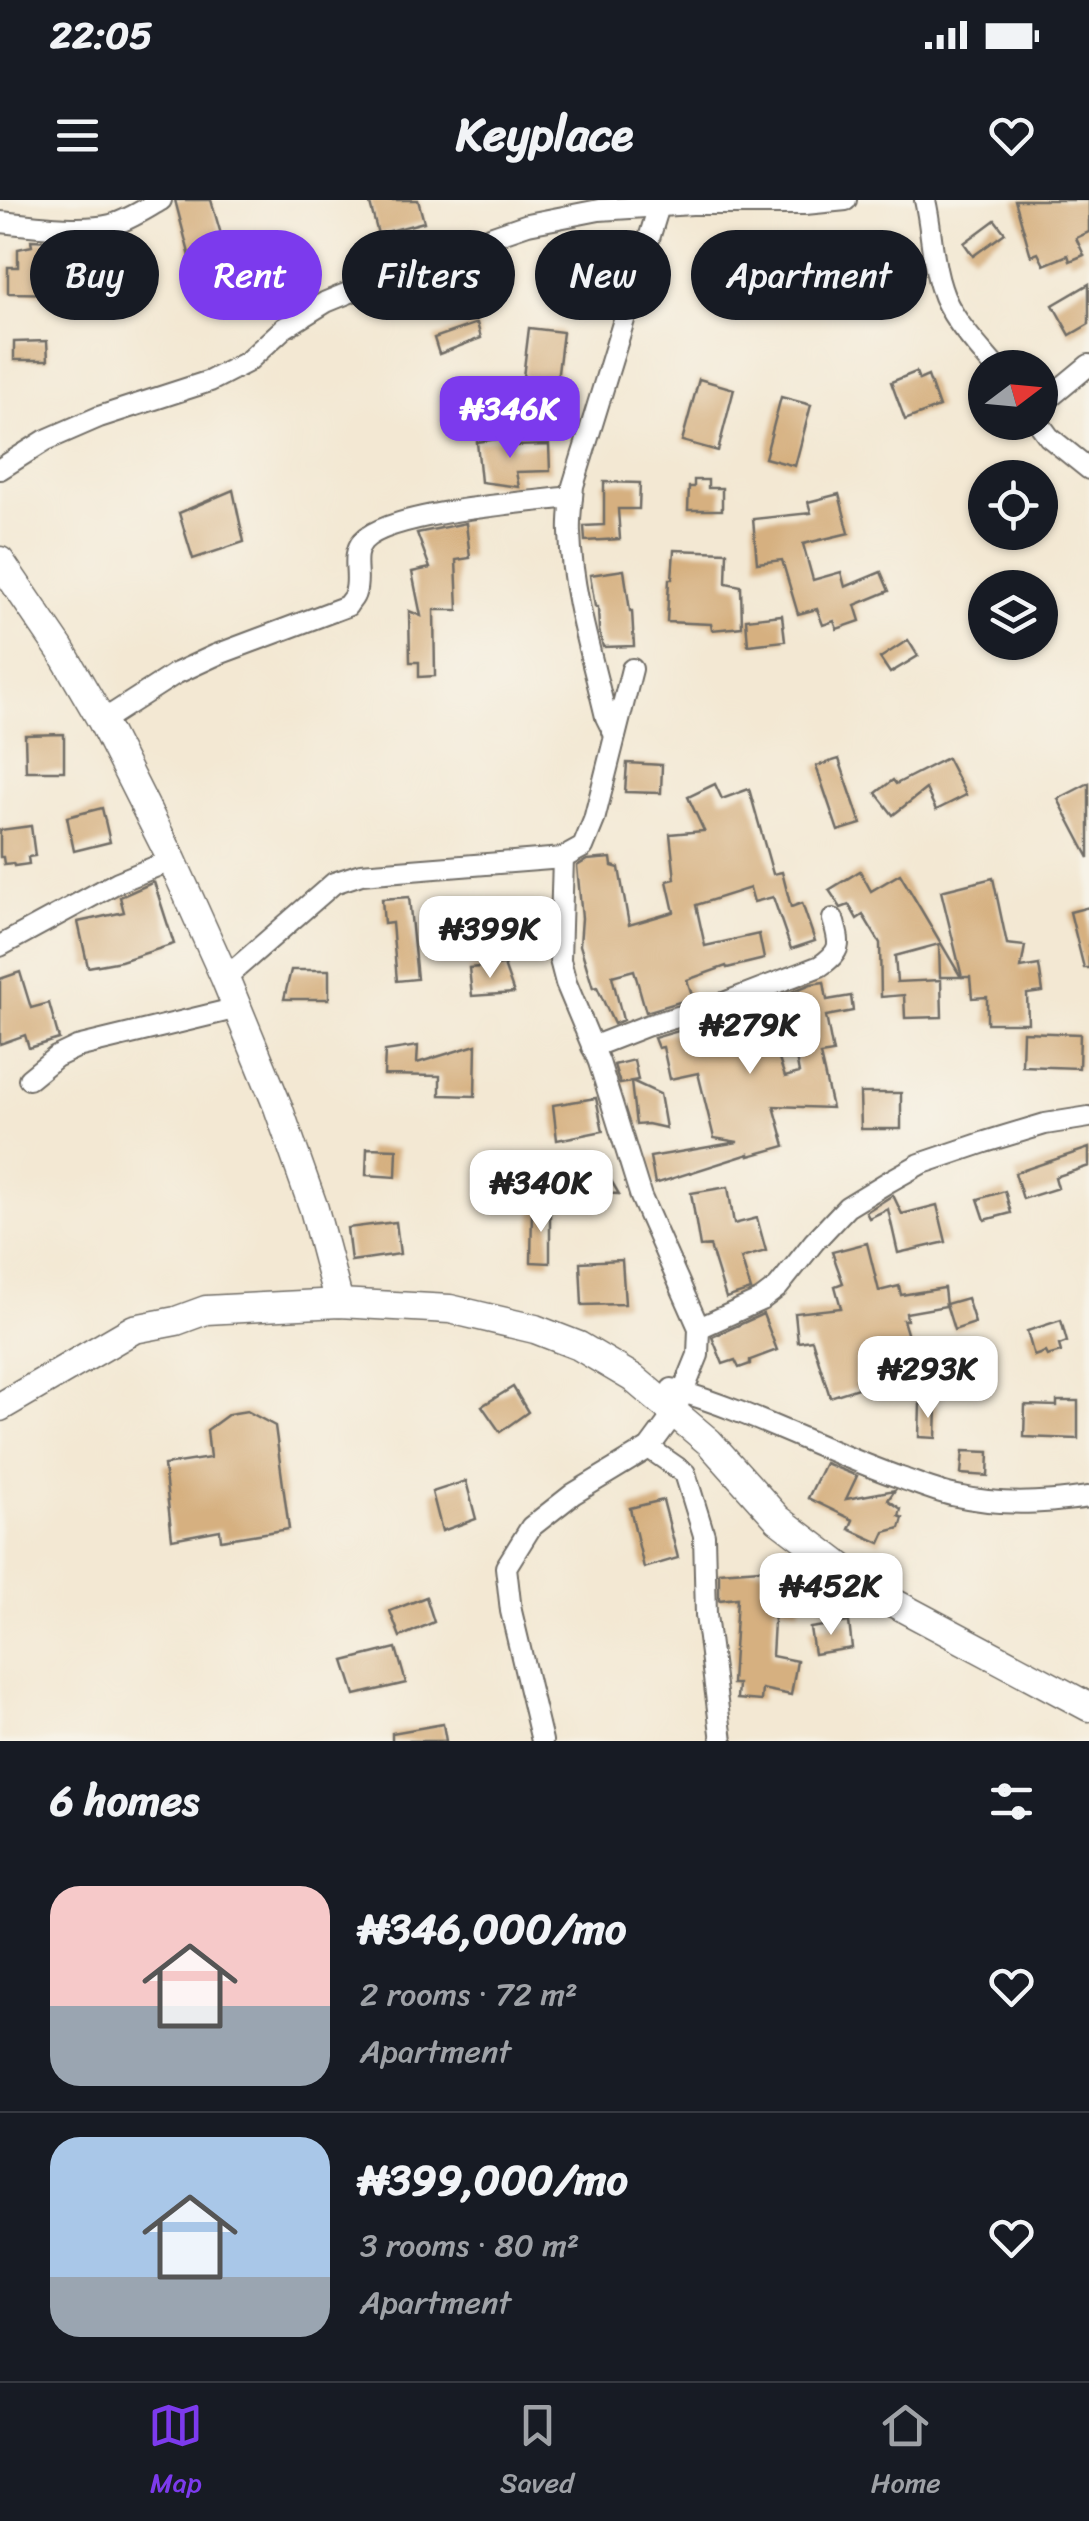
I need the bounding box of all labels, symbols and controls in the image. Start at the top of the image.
text: 22:05 [50,2,153,69]
text: Keyplace [456,95,633,175]
icon: menu [50,108,105,163]
icon: heart [984,108,1039,163]
chip: Buy [30,230,159,320]
chip: Rent [179,230,322,320]
chip: Filters [342,230,515,320]
chip: New [535,230,671,320]
chip: Apartment [691,230,927,320]
north arrow [968,350,1058,440]
map controls [968,350,1058,660]
pin: ₦346K [440,376,580,461]
text: ₦346K [462,380,558,437]
button: locate [968,460,1058,550]
button: layers [968,570,1058,660]
pin: ₦399K [420,896,560,981]
text: ₦399K [441,900,539,957]
pin: ₦279K [680,992,820,1077]
text: ₦279K [701,996,799,1053]
pin: ₦340K [471,1150,611,1235]
text: ₦340K [492,1154,590,1211]
pin: ₦293K [858,1336,998,1421]
text: ₦293K [880,1340,976,1397]
pin: ₦452K [761,1553,901,1638]
text: ₦452K [782,1557,880,1614]
text: 6 homes [50,1764,199,1838]
icon: filters [984,1774,1039,1829]
text: ₦346,000/mo [360,1892,626,1966]
icon: home [130,1926,250,2046]
icon: heart [984,1959,1039,2014]
text: 2 rooms · 72 m² [360,1966,578,2023]
text: Apartment [360,2023,511,2080]
text: ₦399,000/mo [360,2143,628,2217]
icon: home [130,2177,250,2297]
icon: heart [984,2210,1039,2265]
text: 3 rooms · 80 m² [360,2217,579,2274]
text: Apartment [360,2274,511,2331]
tab: Map [148,2398,203,2507]
tab: Saved [500,2398,574,2507]
tab: Home [871,2398,941,2507]

